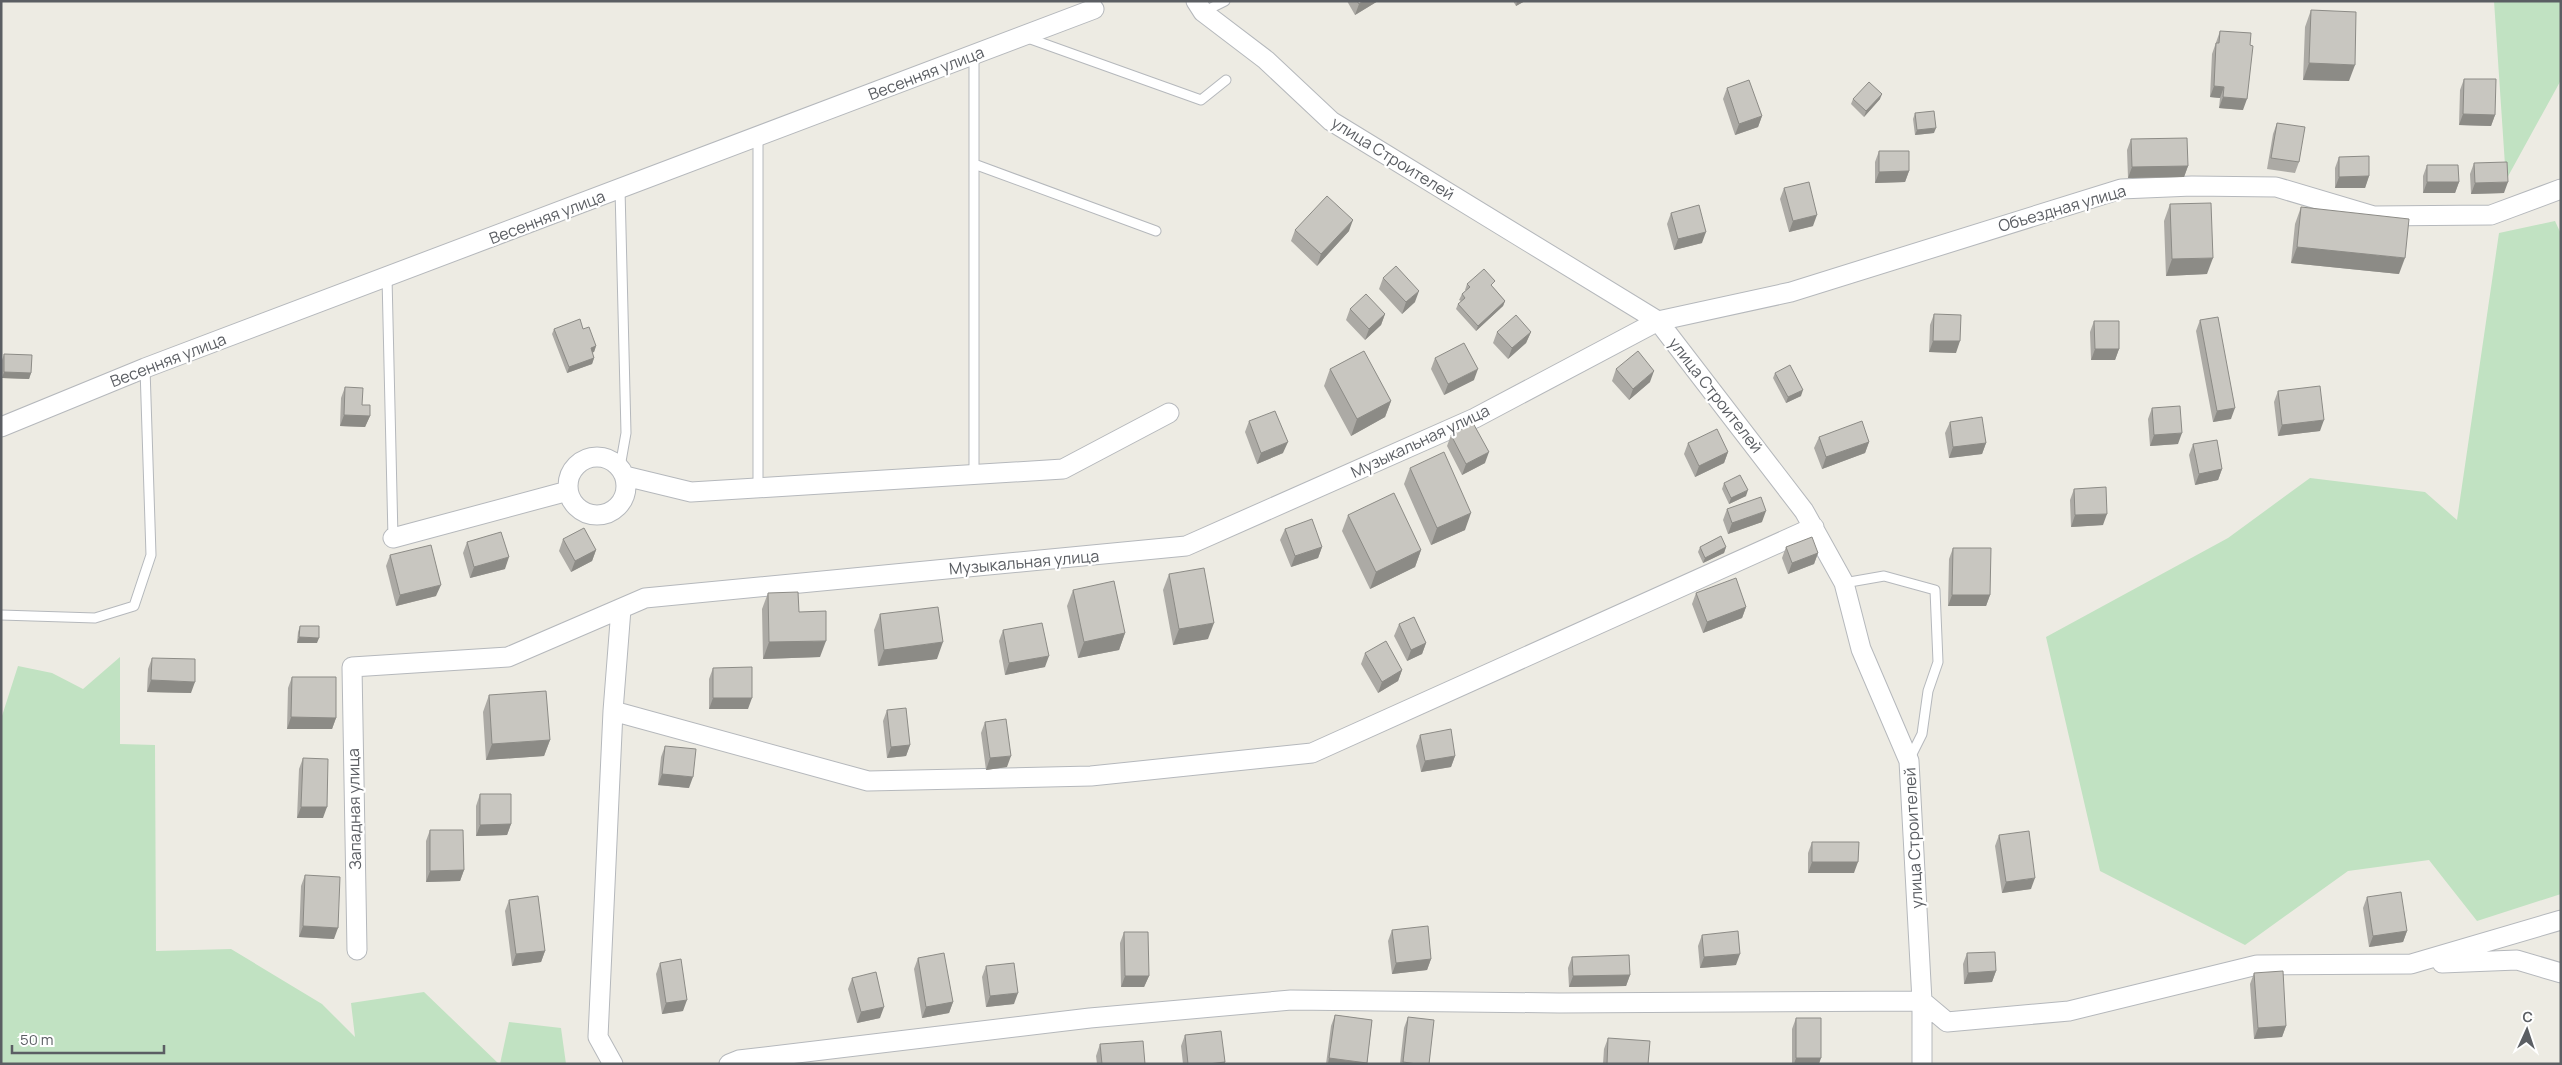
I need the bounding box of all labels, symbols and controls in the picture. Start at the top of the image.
street label: Весенняя улица [865,41,987,105]
street label: улица Строителей [1327,111,1459,205]
street label: Объездная улица [1995,179,2129,237]
street label: Весенняя улица [486,185,608,249]
street label: Весенняя улица [107,328,229,392]
street label: улица Строителей [1664,333,1768,457]
street label: Музыкальная улица [1347,399,1493,483]
street label: Музыкальная улица [948,544,1100,580]
street label: Западная улица [342,748,366,870]
street label: улица Строителей [1898,767,1928,909]
north arrow [2502,1005,2552,1055]
text: С [2522,1007,2533,1026]
scale bar [12,1022,165,1054]
text: 50 m [20,1029,54,1050]

